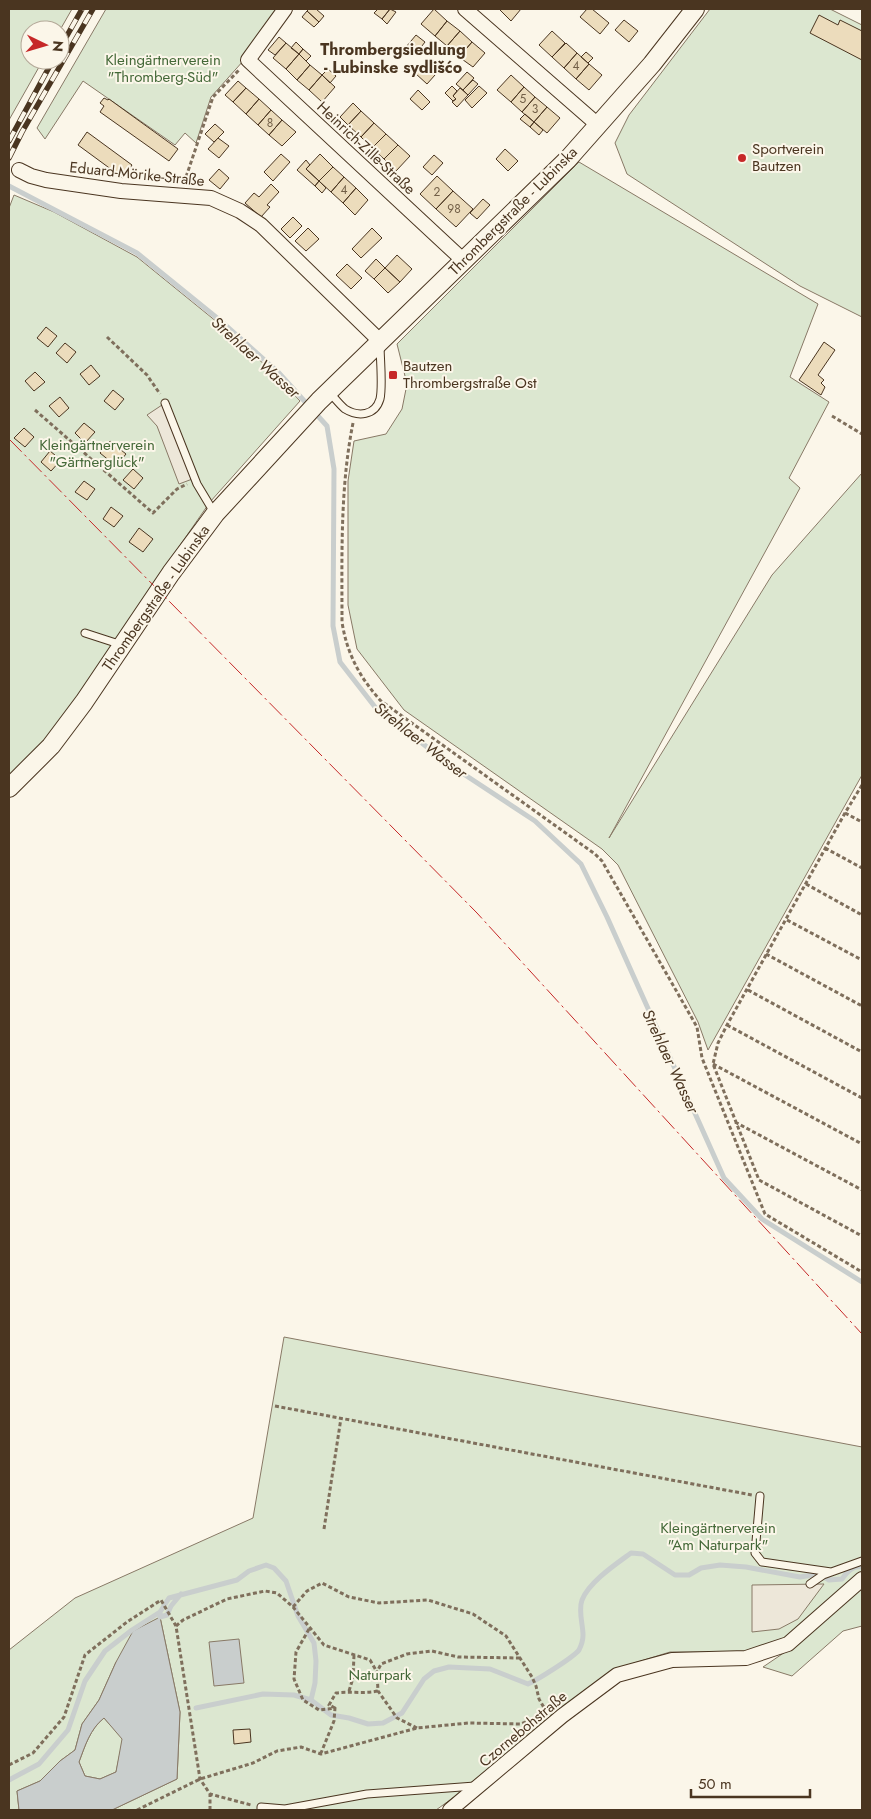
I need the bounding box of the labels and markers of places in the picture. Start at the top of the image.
place label: Sportverein Bautzen [752,138,824,177]
marker: Sportverein Bautzen [736,152,748,164]
place label: Bautzen Thrombergstraße Ost [403,355,537,394]
marker: Bautzen Thrombergstraße Ost [387,369,399,381]

